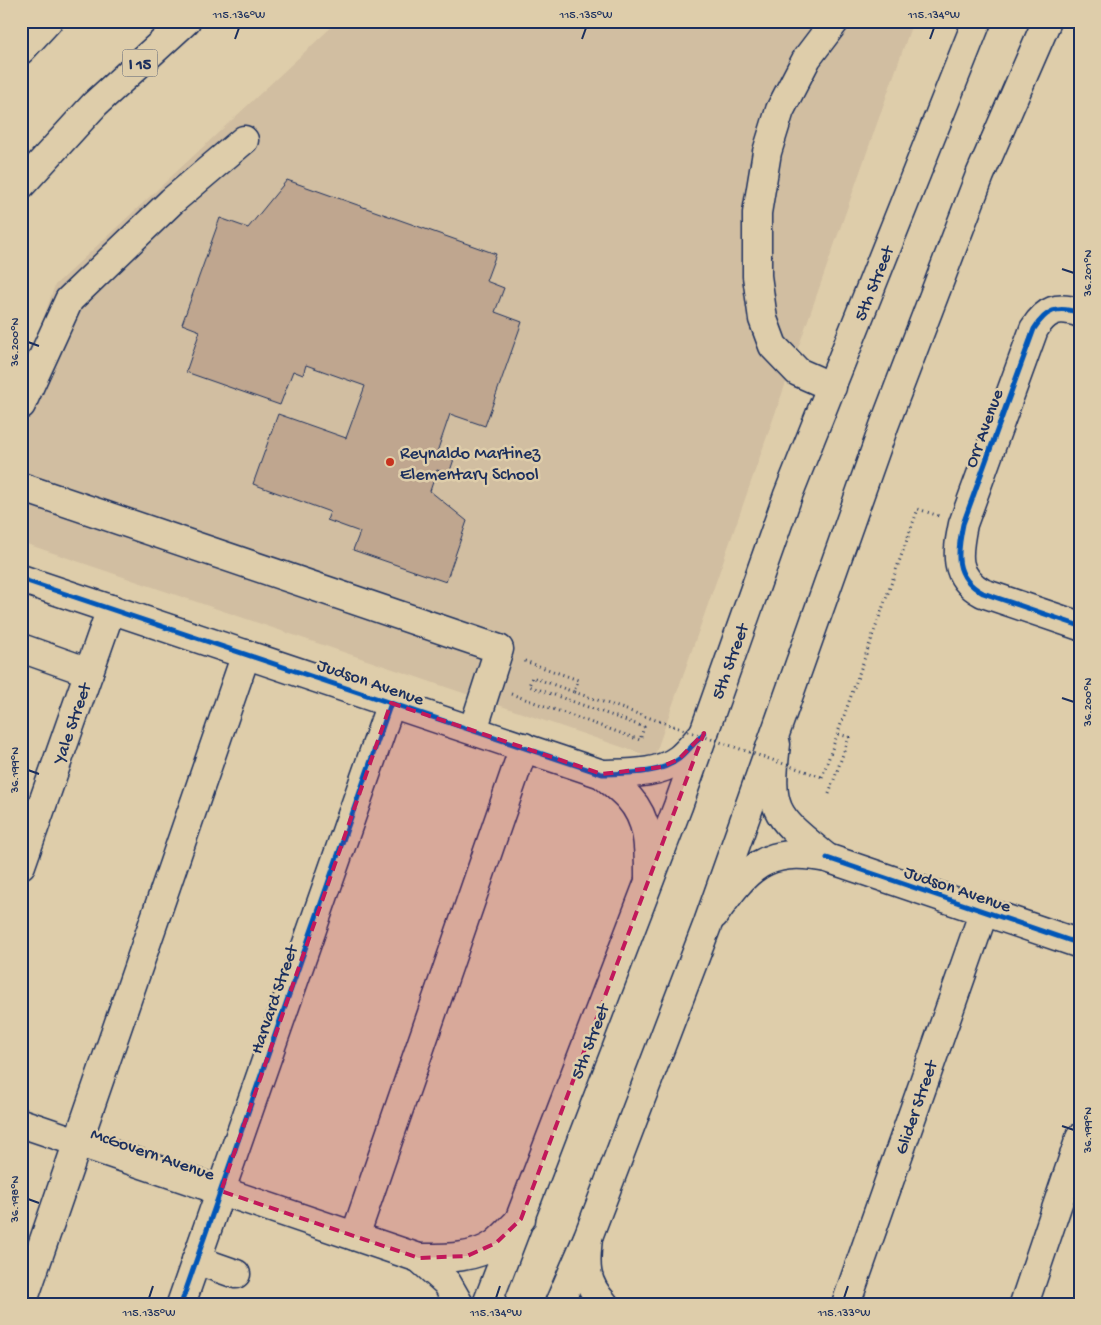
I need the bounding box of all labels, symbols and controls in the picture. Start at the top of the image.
text: 115.136°W [212,9,265,23]
text: 115.135°W [559,9,612,23]
text: 115.134°W [907,9,960,23]
road number: I 15 [122,49,158,76]
street label: 5th Street [851,242,900,324]
text: 36.201°N [1082,249,1096,297]
text: 36.200°N [9,317,23,367]
street label: Orr Avenue [961,386,1009,471]
place label: Reynaldo Martinez Elementary School [400,444,541,486]
marker: Reynaldo Martinez Elementary School [384,456,396,468]
street label: 5th Street [708,620,755,702]
street label: Judson Avenue [314,655,427,712]
text: 36.200°N [1082,677,1096,727]
street label: Yale Street [49,679,97,769]
text: 36.199°N [9,747,23,794]
street label: Judson Avenue [901,862,1014,919]
street label: Harvard Street [247,941,304,1057]
street label: 5th Street [567,1000,616,1082]
street label: Glider Street [892,1057,944,1157]
text: 36.199°N [1082,1107,1096,1154]
street label: McGovern Avenue [87,1124,218,1187]
text: 36.198°N [9,1175,23,1223]
text: 115.135°W [122,1307,175,1321]
text: 115.134°W [469,1307,522,1321]
text: 115.133°W [817,1307,870,1321]

